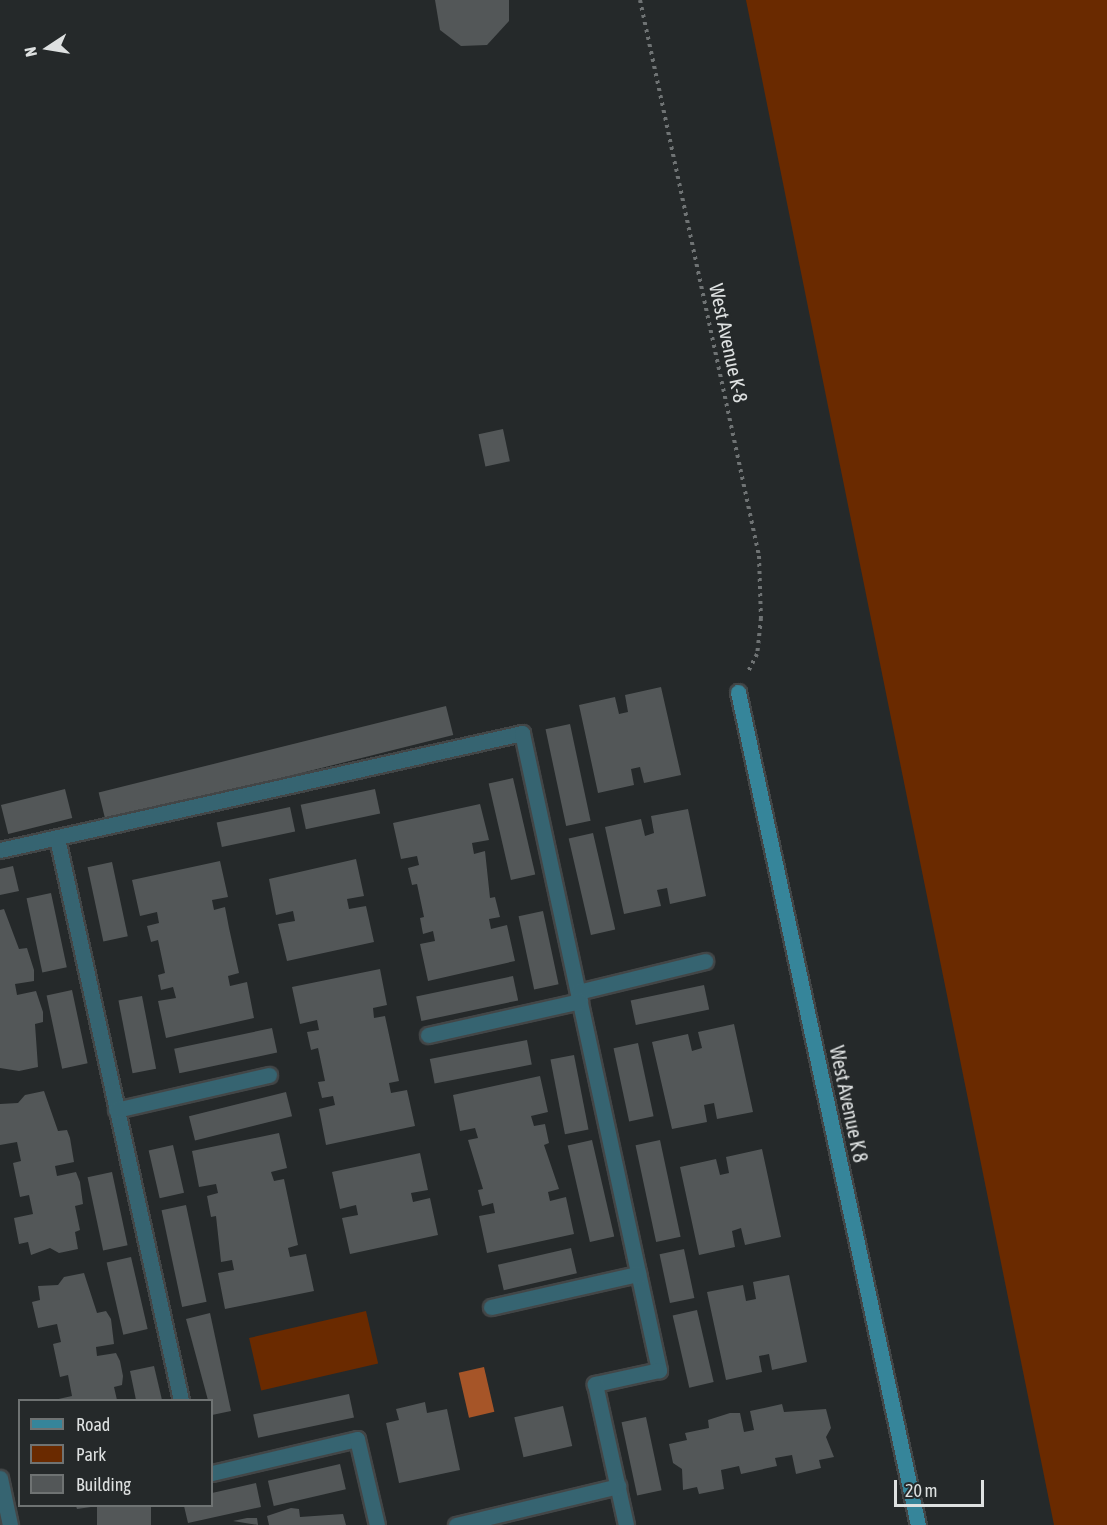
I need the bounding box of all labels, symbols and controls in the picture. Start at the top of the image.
north arrow [18,18,78,78]
text: N [21,45,40,58]
street label: West Avenue K-8 [705,281,753,405]
street label: West Avenue K 8 [825,1044,873,1164]
legend [18,1399,213,1507]
text: Road [76,1414,110,1435]
text: Park [76,1444,106,1465]
scale bar [897,1468,987,1506]
text: Building [76,1474,131,1495]
text: 20 m [905,1480,937,1501]

